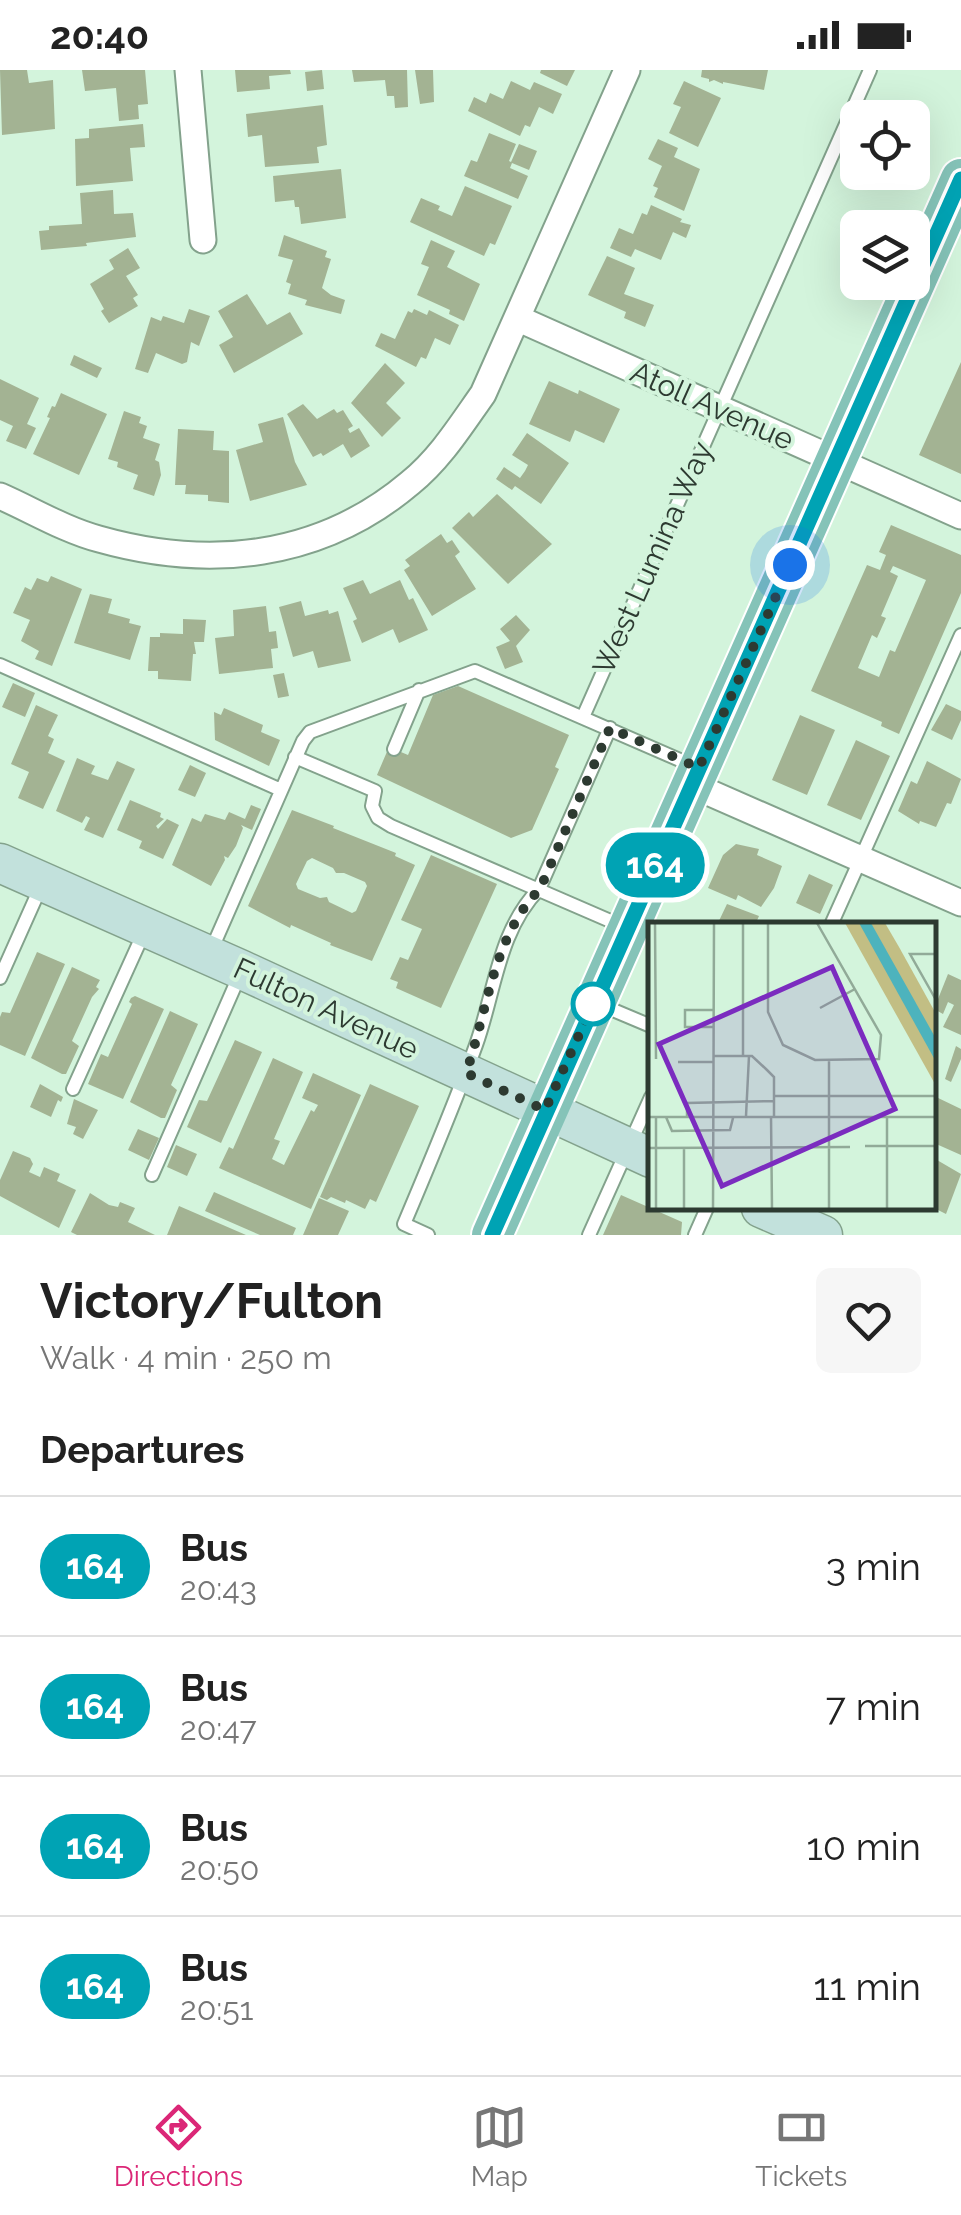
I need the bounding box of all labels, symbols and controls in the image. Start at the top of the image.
text: 20:40 [50,13,149,58]
map controls [840,100,930,300]
button: locate [840,100,930,190]
button: layers [840,210,930,300]
street label: Atoll Avenue [625,354,799,457]
street label: West Lumina Way [586,436,720,680]
your location [765,540,815,590]
line badge: 164 [598,832,712,898]
text: 164 [626,845,684,886]
inset map [648,922,936,1210]
street label: Fulton Avenue [228,950,424,1067]
unlabelled marker [572,983,614,1025]
button: heart [816,1268,921,1373]
text: Victory/Fulton [40,1273,383,1329]
text: Walk · 4 min · 250 m [40,1339,332,1376]
text: Departures [40,1427,245,1472]
text: Bus [180,1525,248,1570]
text: 3 min [826,1544,921,1589]
text: 164 [66,1546,124,1587]
text: 20:43 [180,1570,257,1607]
text: Bus [180,1665,248,1710]
text: 7 min [826,1684,921,1729]
text: 164 [66,1686,124,1727]
text: 20:47 [180,1710,257,1747]
text: Bus [180,1805,248,1850]
text: 10 min [806,1824,921,1869]
text: 164 [66,1826,124,1867]
text: 20:50 [180,1850,259,1887]
text: Bus [180,1945,248,1990]
text: 11 min [813,1964,921,2009]
text: 164 [66,1966,124,2007]
text: 20:51 [180,1990,253,2027]
tab: Directions [114,2100,243,2193]
tab: Map [471,2100,528,2193]
tab: Tickets [755,2100,847,2193]

